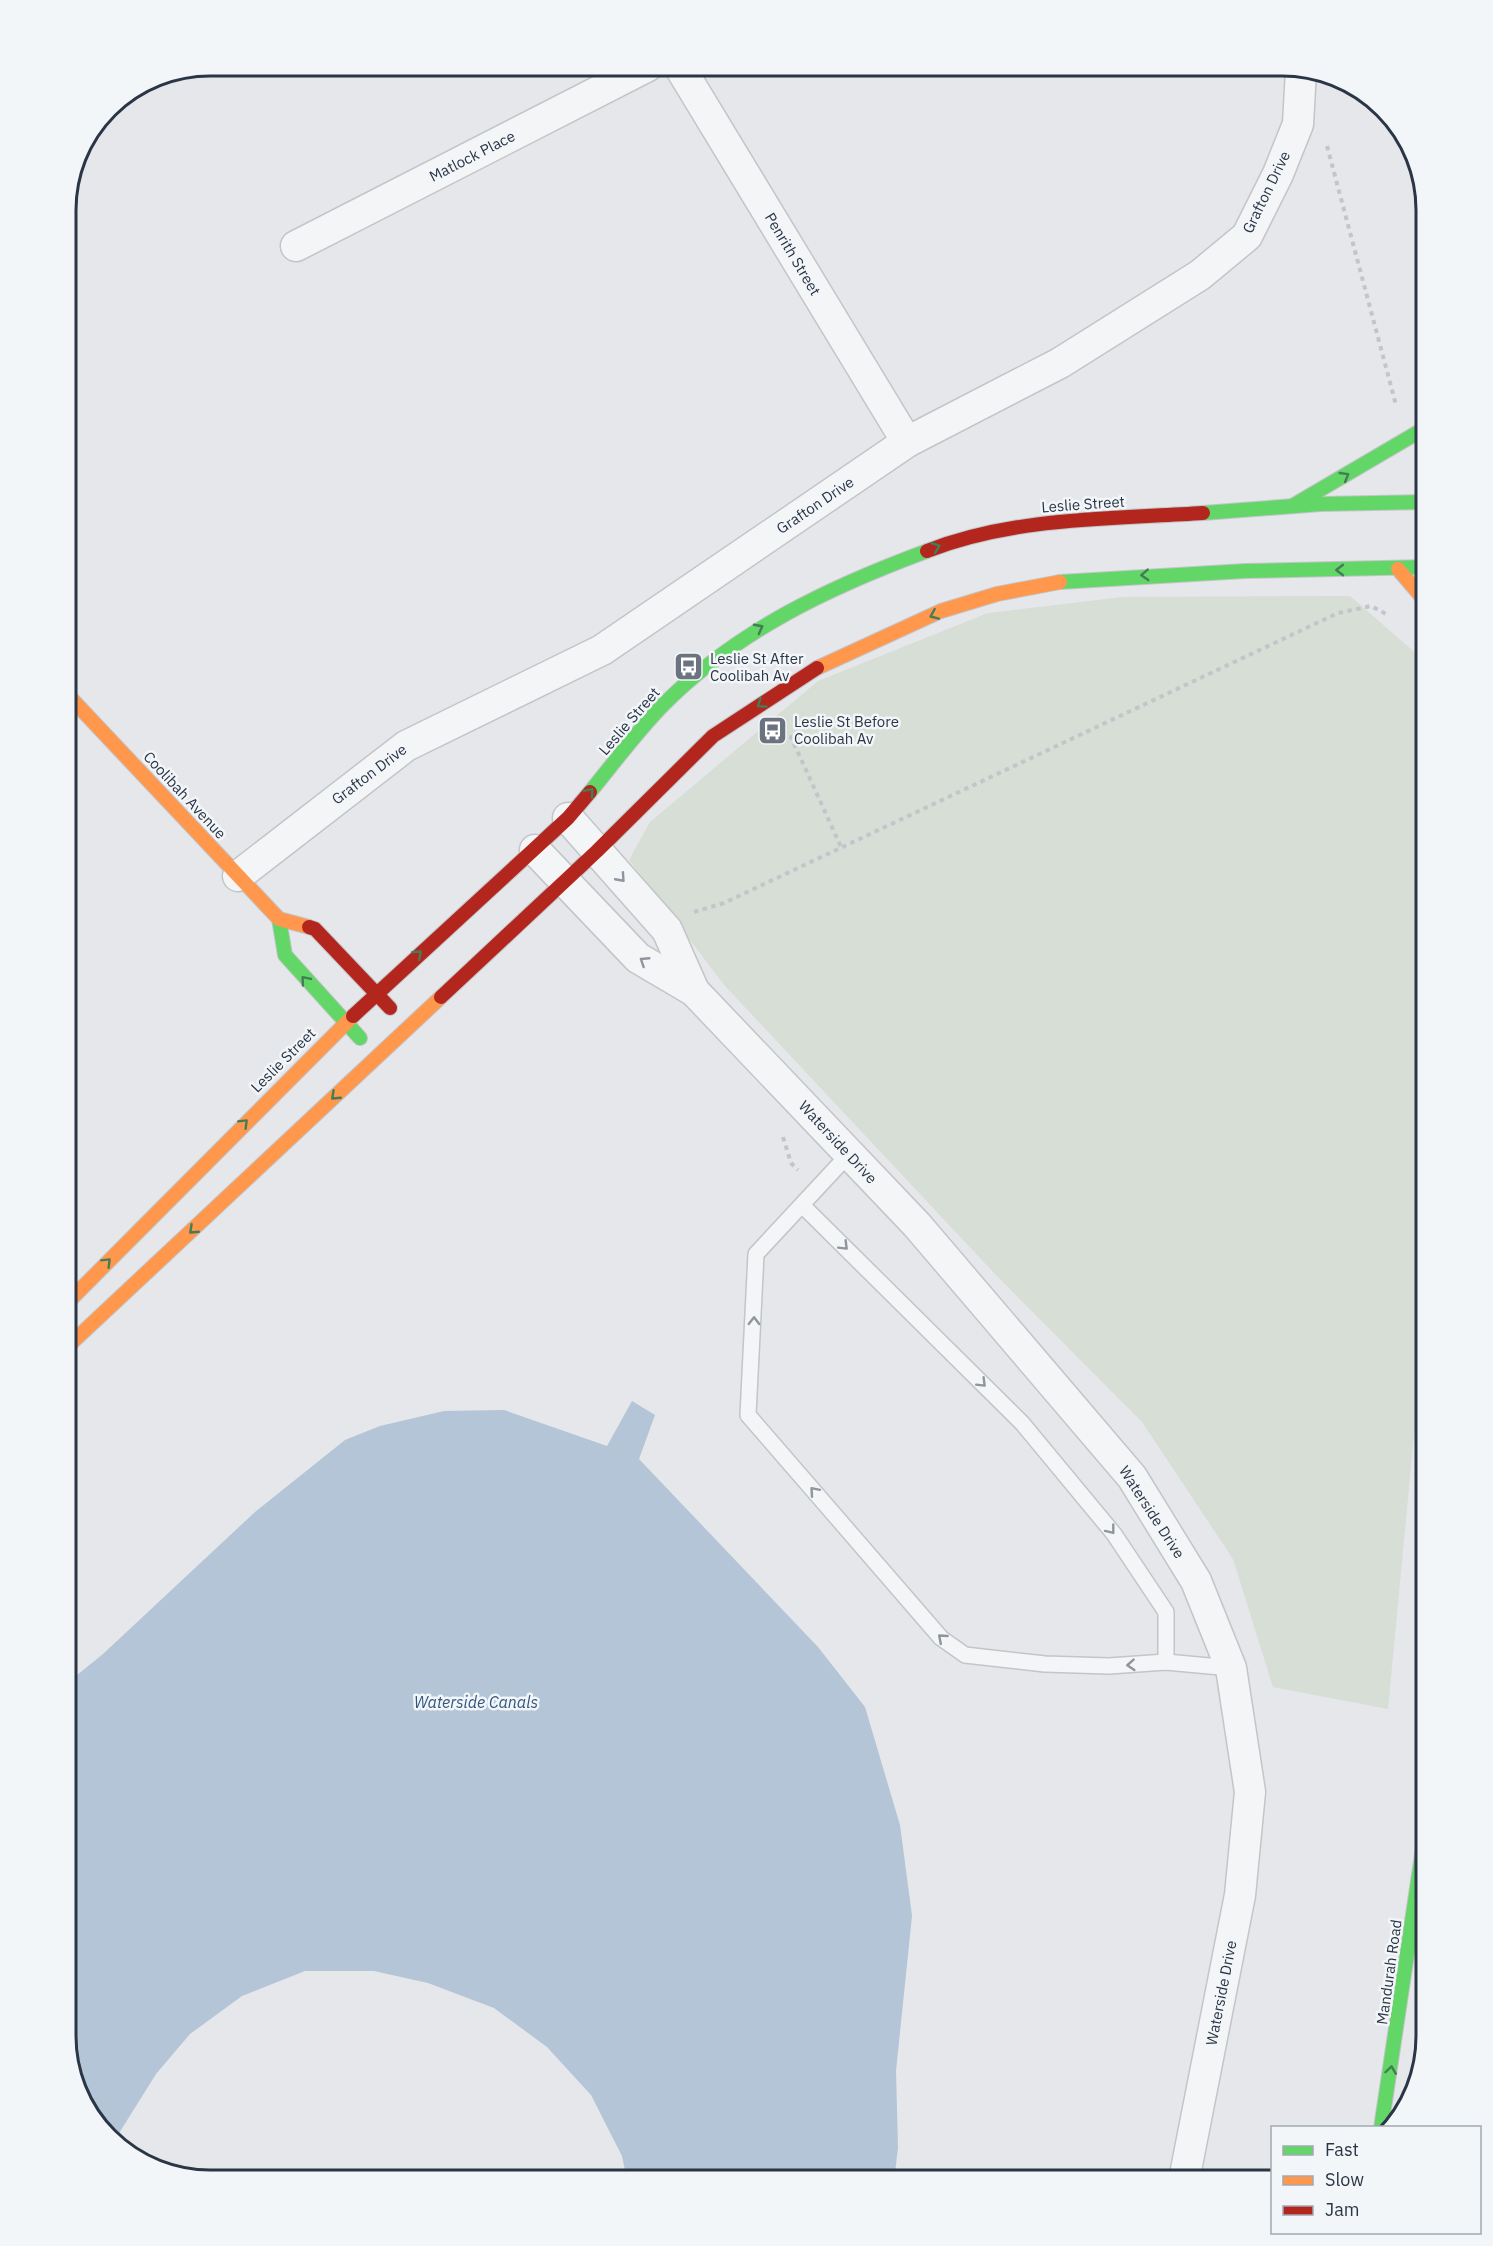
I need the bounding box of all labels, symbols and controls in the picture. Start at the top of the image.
street label: Matlock Place [426,126,518,186]
street label: Grafton Drive [1238,148,1294,236]
street label: Penrith Street [761,209,825,299]
street label: Grafton Drive [773,472,857,538]
one-way arrow [1339,472,1349,484]
street label: Leslie Street [1041,492,1125,516]
one-way arrow [930,542,941,554]
one-way arrow [1335,564,1344,576]
one-way arrow [1141,569,1150,582]
one-way arrow [929,607,940,619]
one-way arrow [753,624,763,635]
place label: Leslie St After Coolibah Av [710,649,804,685]
bus stop icon: Leslie St After Coolibah Av [673,651,705,683]
street label: Leslie Street [594,683,664,759]
one-way arrow [757,697,768,708]
place label: Leslie St Before Coolibah Av [794,712,899,748]
bus stop icon: Leslie St Before Coolibah Av [757,714,789,746]
street label: Grafton Drive [328,740,410,808]
street label: Coolibah Avenue [140,747,230,843]
one-way arrow [583,788,594,799]
one-way arrow [614,871,625,882]
one-way arrow [411,950,422,961]
one-way arrow [640,956,650,968]
one-way arrow [301,975,312,986]
street label: Leslie Street [247,1024,319,1096]
one-way arrow [332,1089,343,1100]
street label: Waterside Drive [795,1097,881,1187]
one-way arrow [237,1119,248,1130]
one-way arrow [189,1223,199,1234]
one-way arrow [836,1239,847,1250]
one-way arrow [100,1258,111,1269]
one-way arrow [747,1317,760,1326]
one-way arrow [975,1376,986,1387]
street label: Waterside Drive [1115,1462,1189,1562]
one-way arrow [810,1487,821,1498]
one-way arrow [1103,1523,1114,1534]
one-way arrow [938,1634,949,1645]
one-way arrow [1126,1658,1135,1671]
water label: Waterside Canals [414,1692,538,1712]
street label: Mandurah Road [1372,1918,1406,2026]
street label: Waterside Drive [1202,1939,1240,2047]
one-way arrow [1385,2065,1397,2075]
legend [1271,2126,1481,2234]
text: Fast [1325,2138,1359,2161]
text: Slow [1325,2168,1364,2191]
text: Jam [1325,2198,1360,2221]

